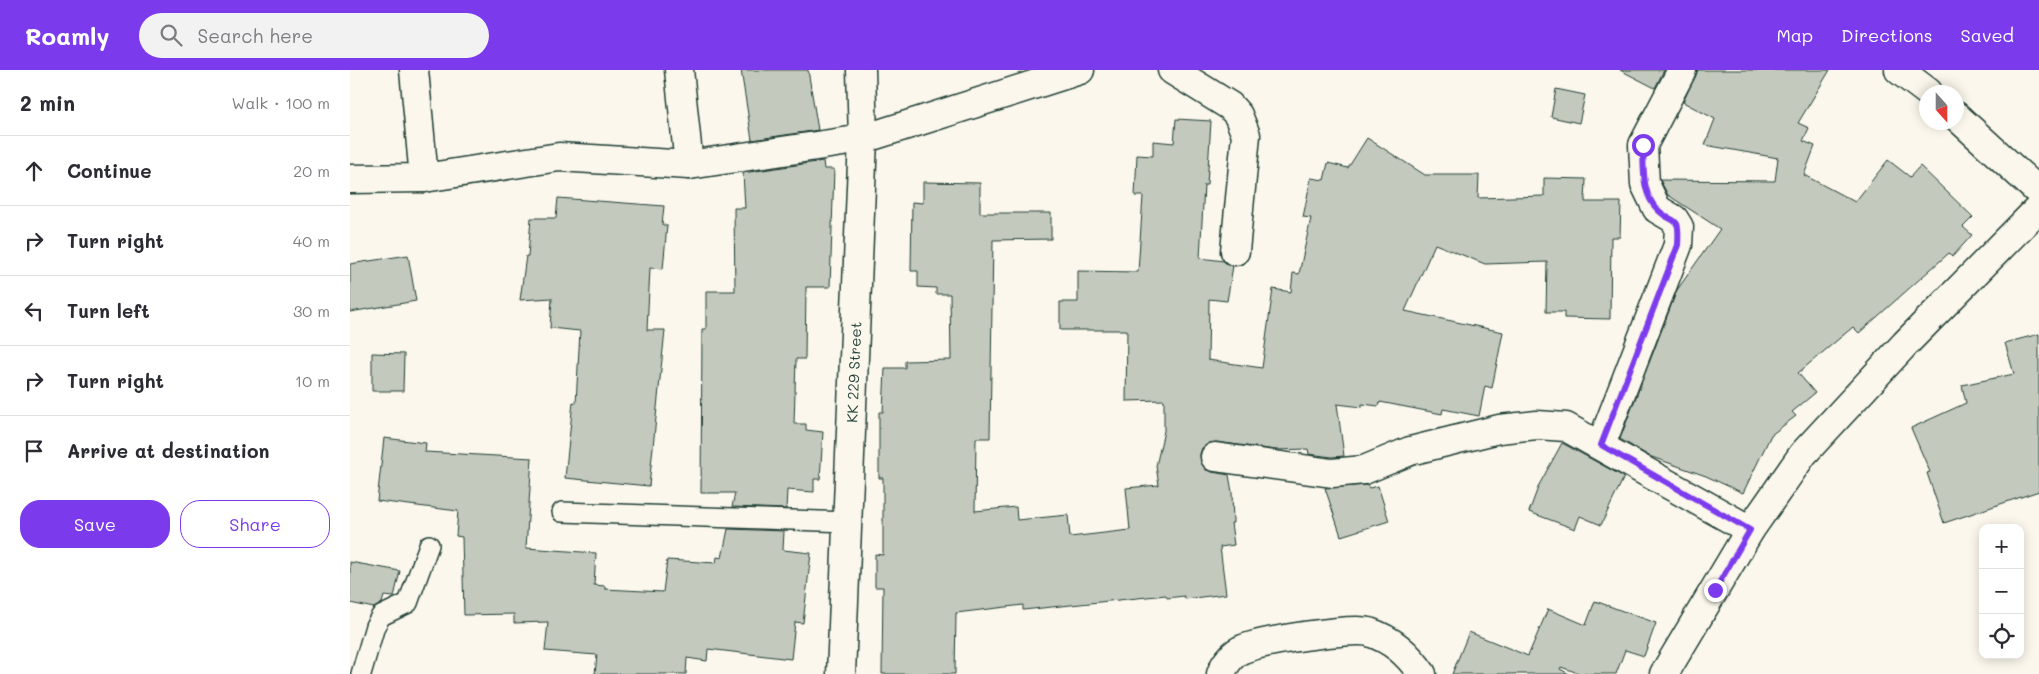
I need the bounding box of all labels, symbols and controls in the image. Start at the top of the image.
search box [139,13,489,58]
text: Roamly [25,20,109,51]
icon: search [157,21,185,49]
text: Search here [197,23,313,48]
text: Map [1776,23,1813,47]
text: Directions [1841,23,1933,47]
text: Saved [1961,23,2014,47]
north arrow [1919,85,1964,130]
text: 2 min [20,89,75,116]
text: Walk · 100 m [231,92,330,113]
route start [1632,134,1655,157]
icon: ahead [20,157,48,185]
text: Continue [67,158,152,183]
text: 20 m [293,160,330,181]
icon: right [20,227,48,255]
text: Turn right [67,228,164,253]
text: 40 m [293,230,330,251]
icon: left [20,297,48,325]
text: Turn left [67,298,150,323]
text: 30 m [293,300,330,321]
street label: KK 229 Street [841,321,865,423]
icon: right [20,367,48,395]
text: Turn right [67,368,164,393]
text: 10 m [295,370,330,391]
icon: arrive [20,437,48,465]
text: Arrive at destination [67,438,270,463]
button: Save [20,500,170,548]
button: Share [180,500,330,548]
map controls [1979,524,2024,659]
button: + [1979,524,2024,569]
button: − [1979,569,2024,614]
route end [1704,579,1727,602]
button: locate [1979,614,2024,659]

